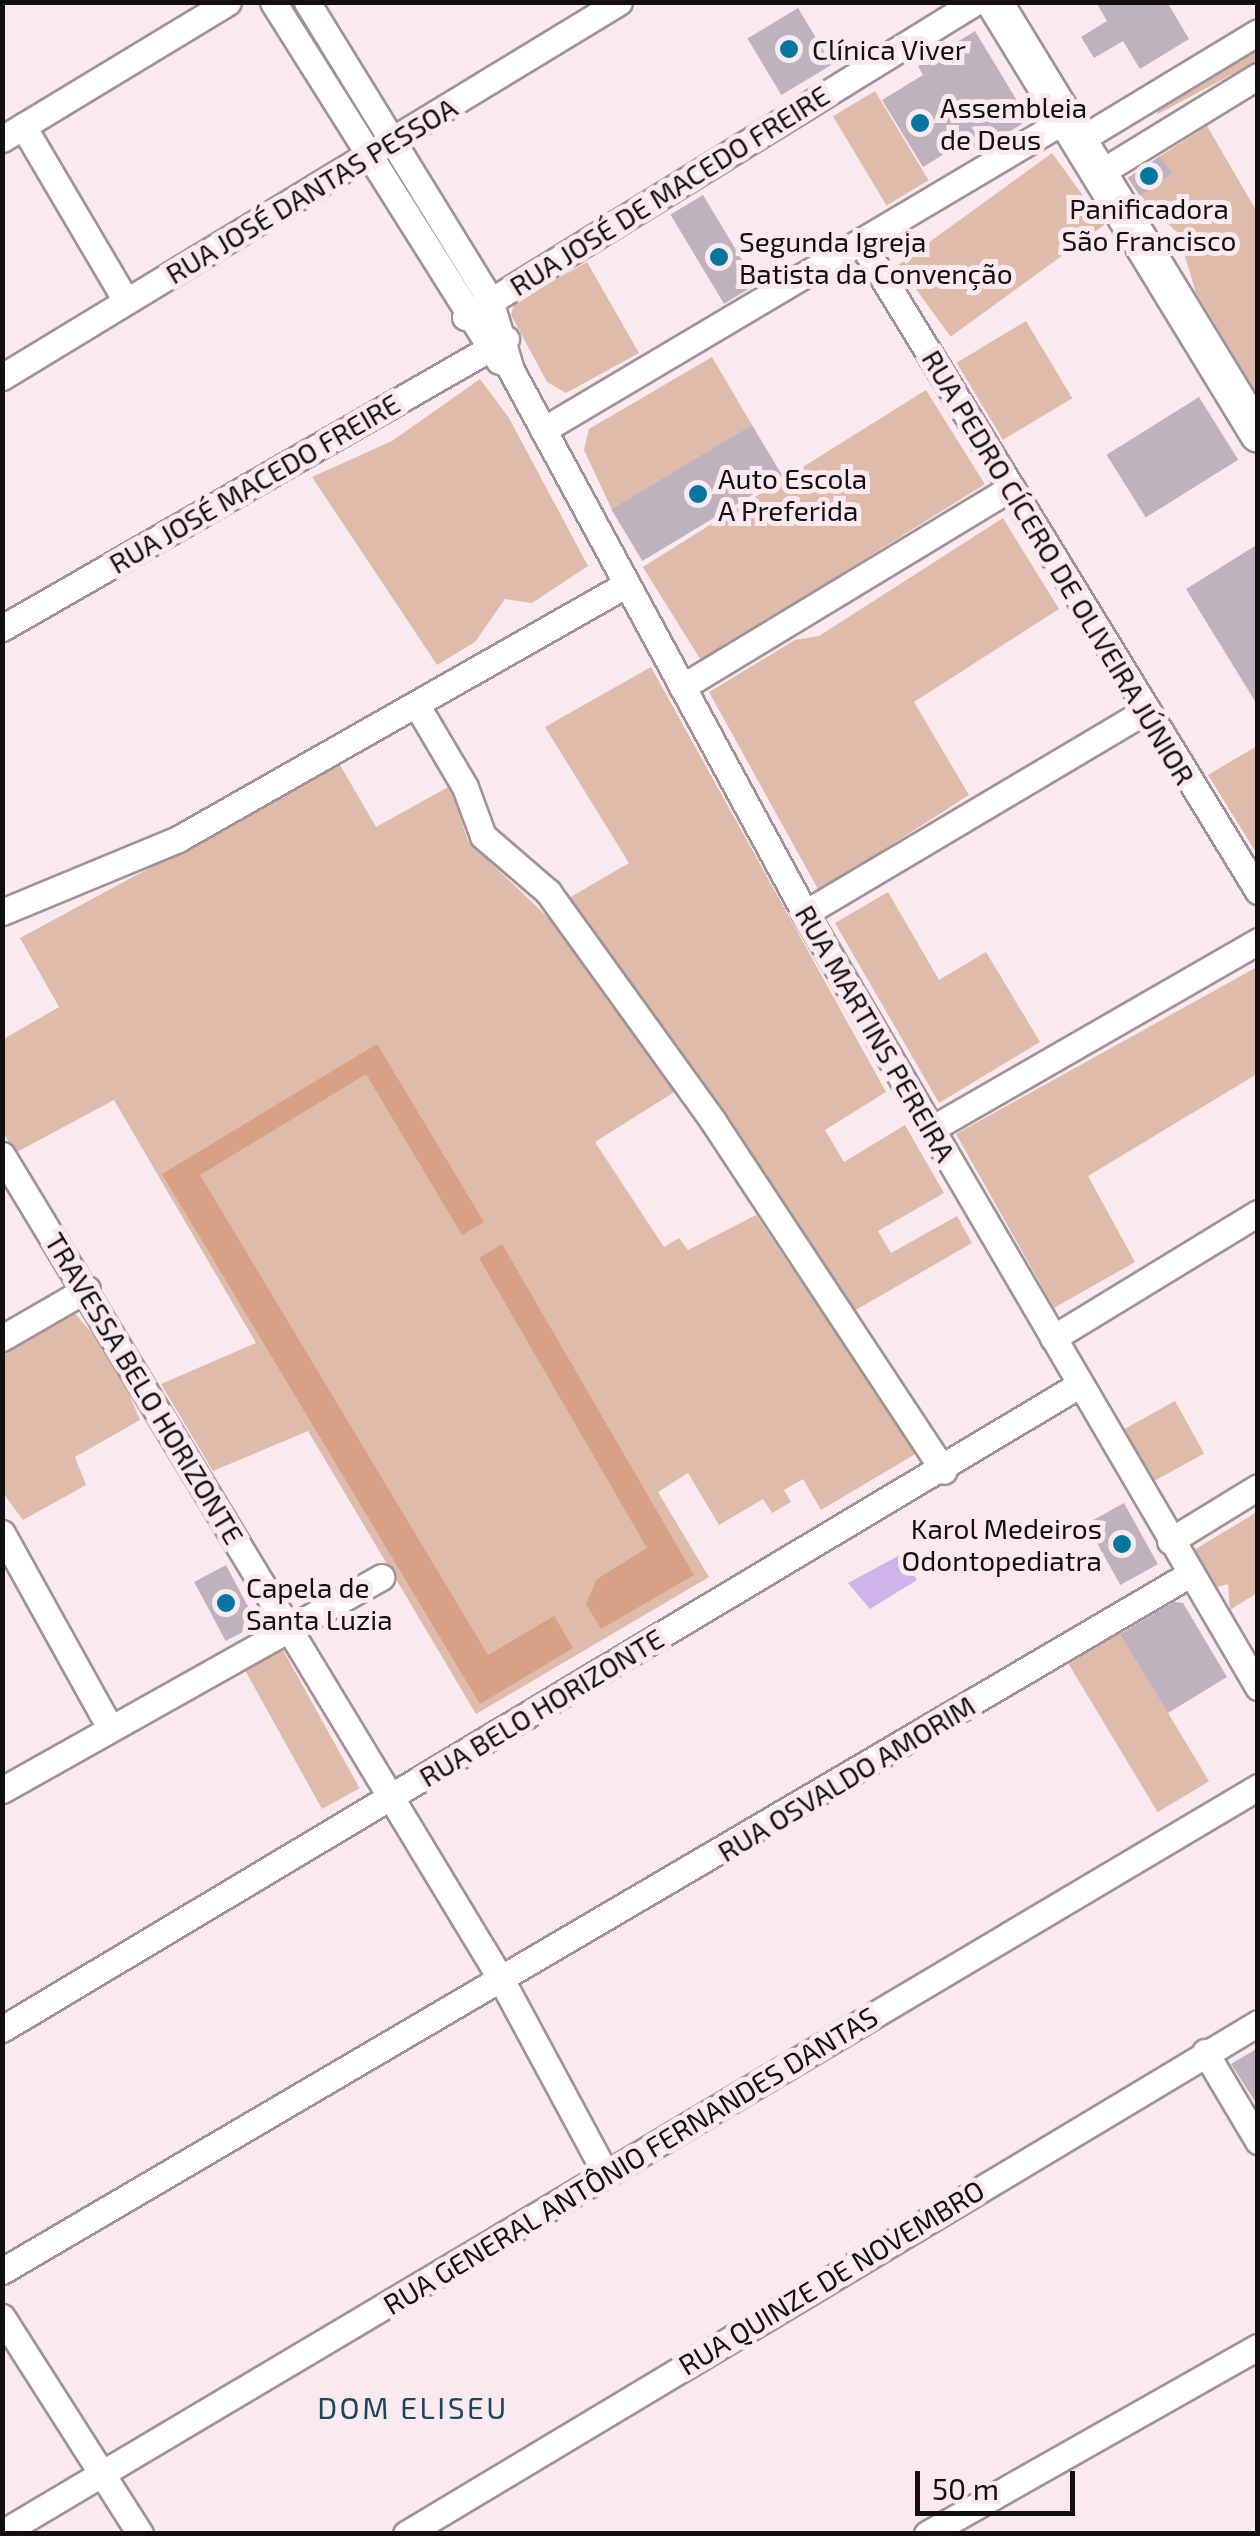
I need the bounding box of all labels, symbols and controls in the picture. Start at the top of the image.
place label: Clínica Viver [812,32,967,66]
marker: Clínica Viver [776,36,802,62]
street label: RUA JOSÉ DE MACEDO FREIRE [503,77,835,303]
street label: RUA JOSÉ DANTAS PESSOA [159,89,463,291]
place label: Assembleia de Deus [940,90,1087,156]
marker: Assembleia de Deus [909,112,931,134]
marker: Panificadora São Francisco [1138,165,1160,187]
place label: Panificadora São Francisco [1062,191,1236,257]
place label: Segunda Igreja Batista da Convenção [739,224,1013,290]
marker: Segunda Igreja Batista da Convenção [708,246,730,268]
street label: RUA PEDRO CÍCERO DE OLIVEIRA JÚNIOR [915,343,1203,791]
street label: RUA JOSÉ MACEDO FREIRE [102,386,406,580]
place label: Auto Escola A Preferida [718,461,867,527]
marker: Auto Escola A Preferida [687,483,709,505]
street label: RUA MARTINS PEREIRA [789,899,963,1167]
street label: TRAVESSA BELO HORIZONTE [38,1226,252,1550]
place label: Karol Medeiros Odontopediatra [902,1511,1102,1577]
marker: Karol Medeiros Odontopediatra [1111,1533,1133,1555]
place label: Capela de Santa Luzia [246,1570,393,1636]
marker: Capela de Santa Luzia [215,1592,237,1614]
street label: RUA BELO HORIZONTE [413,1621,669,1793]
street label: RUA OSVALDO AMORIM [711,1688,981,1868]
street label: RUA GENERAL ANTÔNIO FERNANDES DANTAS [376,1998,884,2322]
street label: RUA QUINZE DE NOVEMBRO [672,2172,990,2382]
district label: DOM ELISEU [317,2389,509,2425]
scale bar [920,2451,1080,2513]
text: 50 m [932,2470,999,2506]

